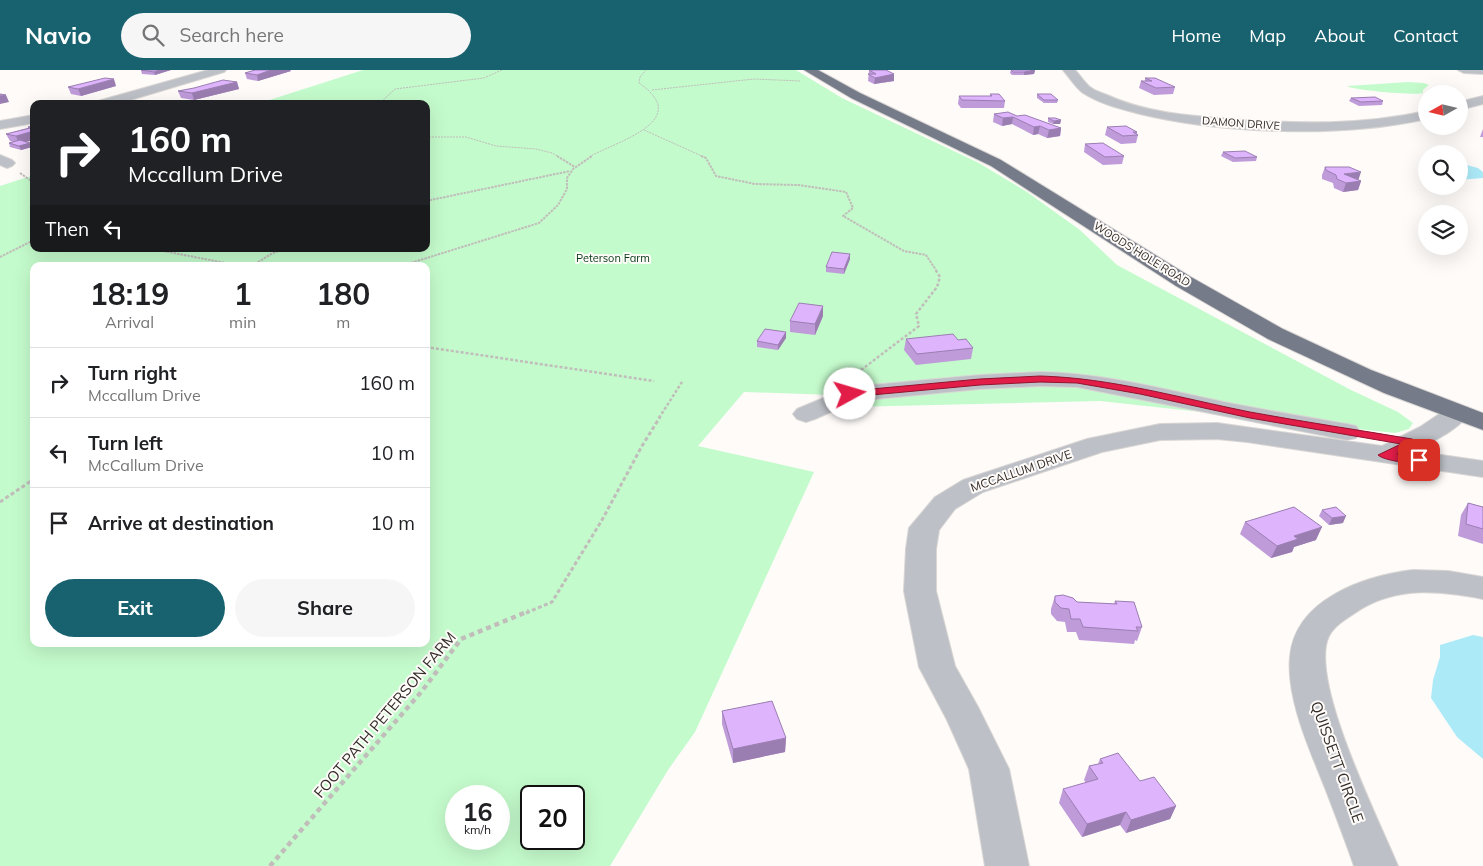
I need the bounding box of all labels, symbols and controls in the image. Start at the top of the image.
search box [121,13,471,58]
text: Navio [25,20,91,50]
icon: search [139,21,167,49]
text: Search here [179,23,284,47]
text: Home [1171,24,1221,47]
text: Map [1249,24,1286,47]
text: About [1314,24,1365,47]
text: Contact [1393,24,1458,47]
north arrow [1418,85,1468,135]
map controls [1418,85,1468,255]
street label: DAMON DRIVE [1202,113,1280,133]
text: 160 m [128,117,232,161]
icon: right [45,120,110,185]
button: search [1418,145,1468,195]
text: Mccallum Drive [128,160,283,188]
button: layers [1418,205,1468,255]
icon: left [99,215,127,243]
text: Then [45,217,89,241]
street label: WOODS HOLE ROAD [1091,219,1193,289]
park label: Peterson Farm [576,251,650,265]
text: 18:19 [90,275,169,313]
text: 1 [234,275,252,313]
text: 180 [316,275,370,313]
text: Arrival [105,312,154,332]
text: min [229,312,256,332]
text: m [336,312,350,332]
text: Turn right [88,361,177,385]
position arrow [823,367,875,419]
icon: right [45,369,73,397]
text: 160 m [359,371,415,395]
text: Mccallum Drive [88,385,201,405]
text: Turn left [88,431,163,455]
icon: left [45,439,73,467]
pin [1398,439,1440,481]
text: 10 m [371,441,415,465]
street label: MCCALLUM DRIVE [968,446,1073,495]
icon: arrive [1405,446,1433,474]
text: McCallum Drive [88,455,204,475]
icon: arrive [45,509,73,537]
text: Arrive at destination [88,511,274,535]
text: 10 m [371,511,415,535]
button: Exit [45,579,225,637]
button: Share [235,579,415,637]
street label: FOOT PATH PETERSON FARM [309,628,460,802]
street label: QUISSETT CIRCLE [1307,699,1368,825]
speed limit sign: 20 [520,785,585,850]
text: 16 [462,796,493,827]
text: km/h [464,822,491,837]

